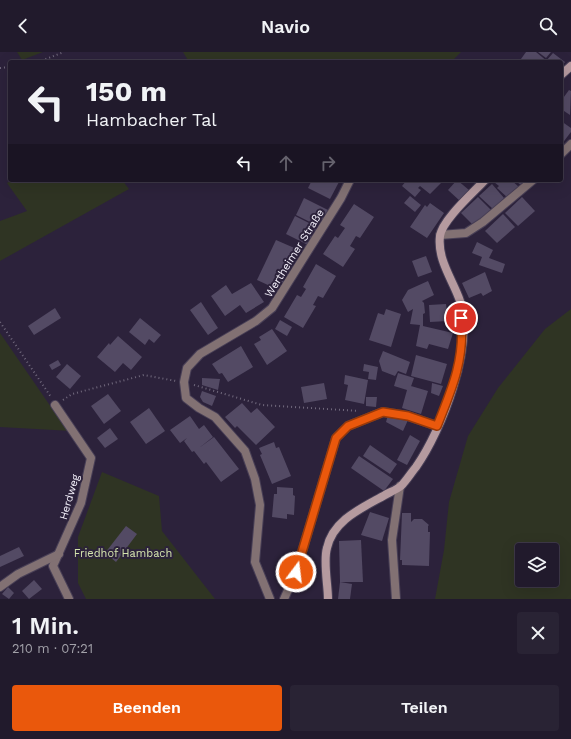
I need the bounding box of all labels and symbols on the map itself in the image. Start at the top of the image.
street label: Wertheimer Straße [262,207,327,300]
pin [444,301,478,335]
street label: Herdweg [57,473,82,521]
park label: Friedhof Hambach [74,547,172,560]
position arrow [275,551,317,593]

